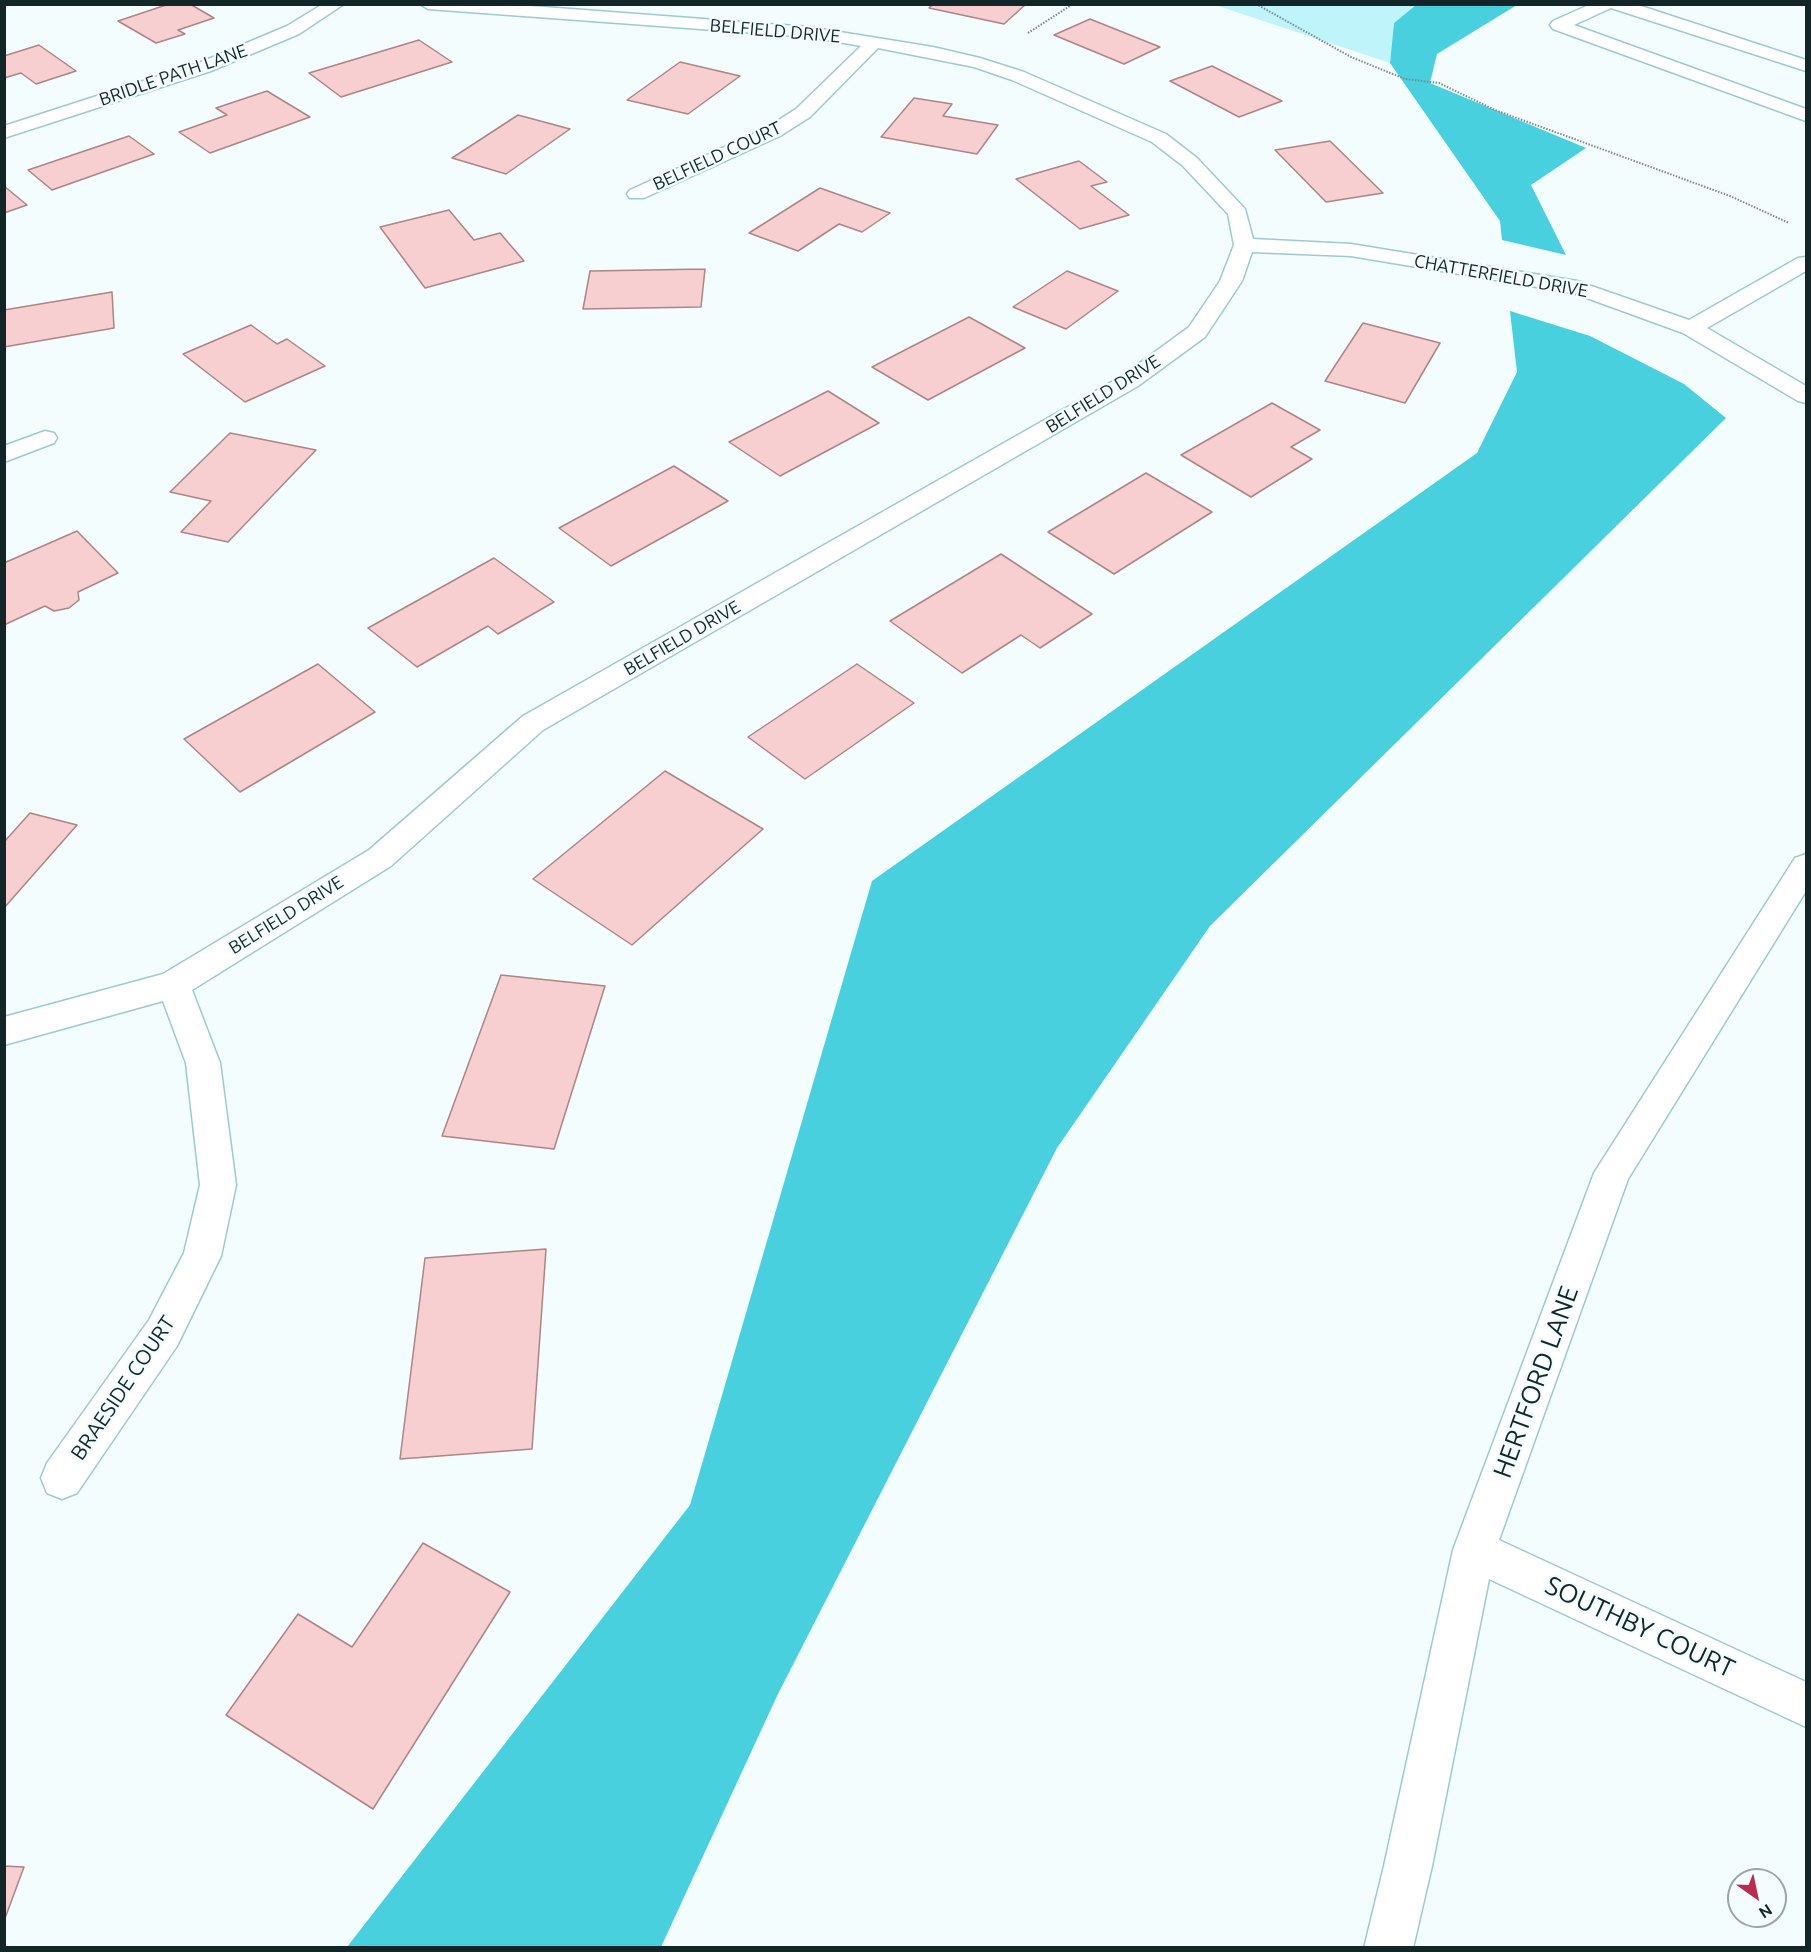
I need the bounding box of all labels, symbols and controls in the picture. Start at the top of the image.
street label: BELFIELD DRIVE [709,15,841,47]
street label: BRIDLE PATH LANE [96,40,250,110]
street label: BELFIELD COURT [649,117,785,195]
street label: CHATTERFIELD DRIVE [1412,250,1590,302]
street label: BELFIELD DRIVE [1042,350,1164,438]
street label: BELFIELD DRIVE [620,596,744,680]
street label: BELFIELD DRIVE [225,871,347,959]
street label: HERTFORD LANE [1487,1282,1585,1482]
street label: BRAESIDE COURT [65,1311,181,1465]
street label: SOUTHBY COURT [1540,1569,1740,1685]
north arrow [1727,1868,1787,1928]
text: N [1756,1901,1776,1922]

